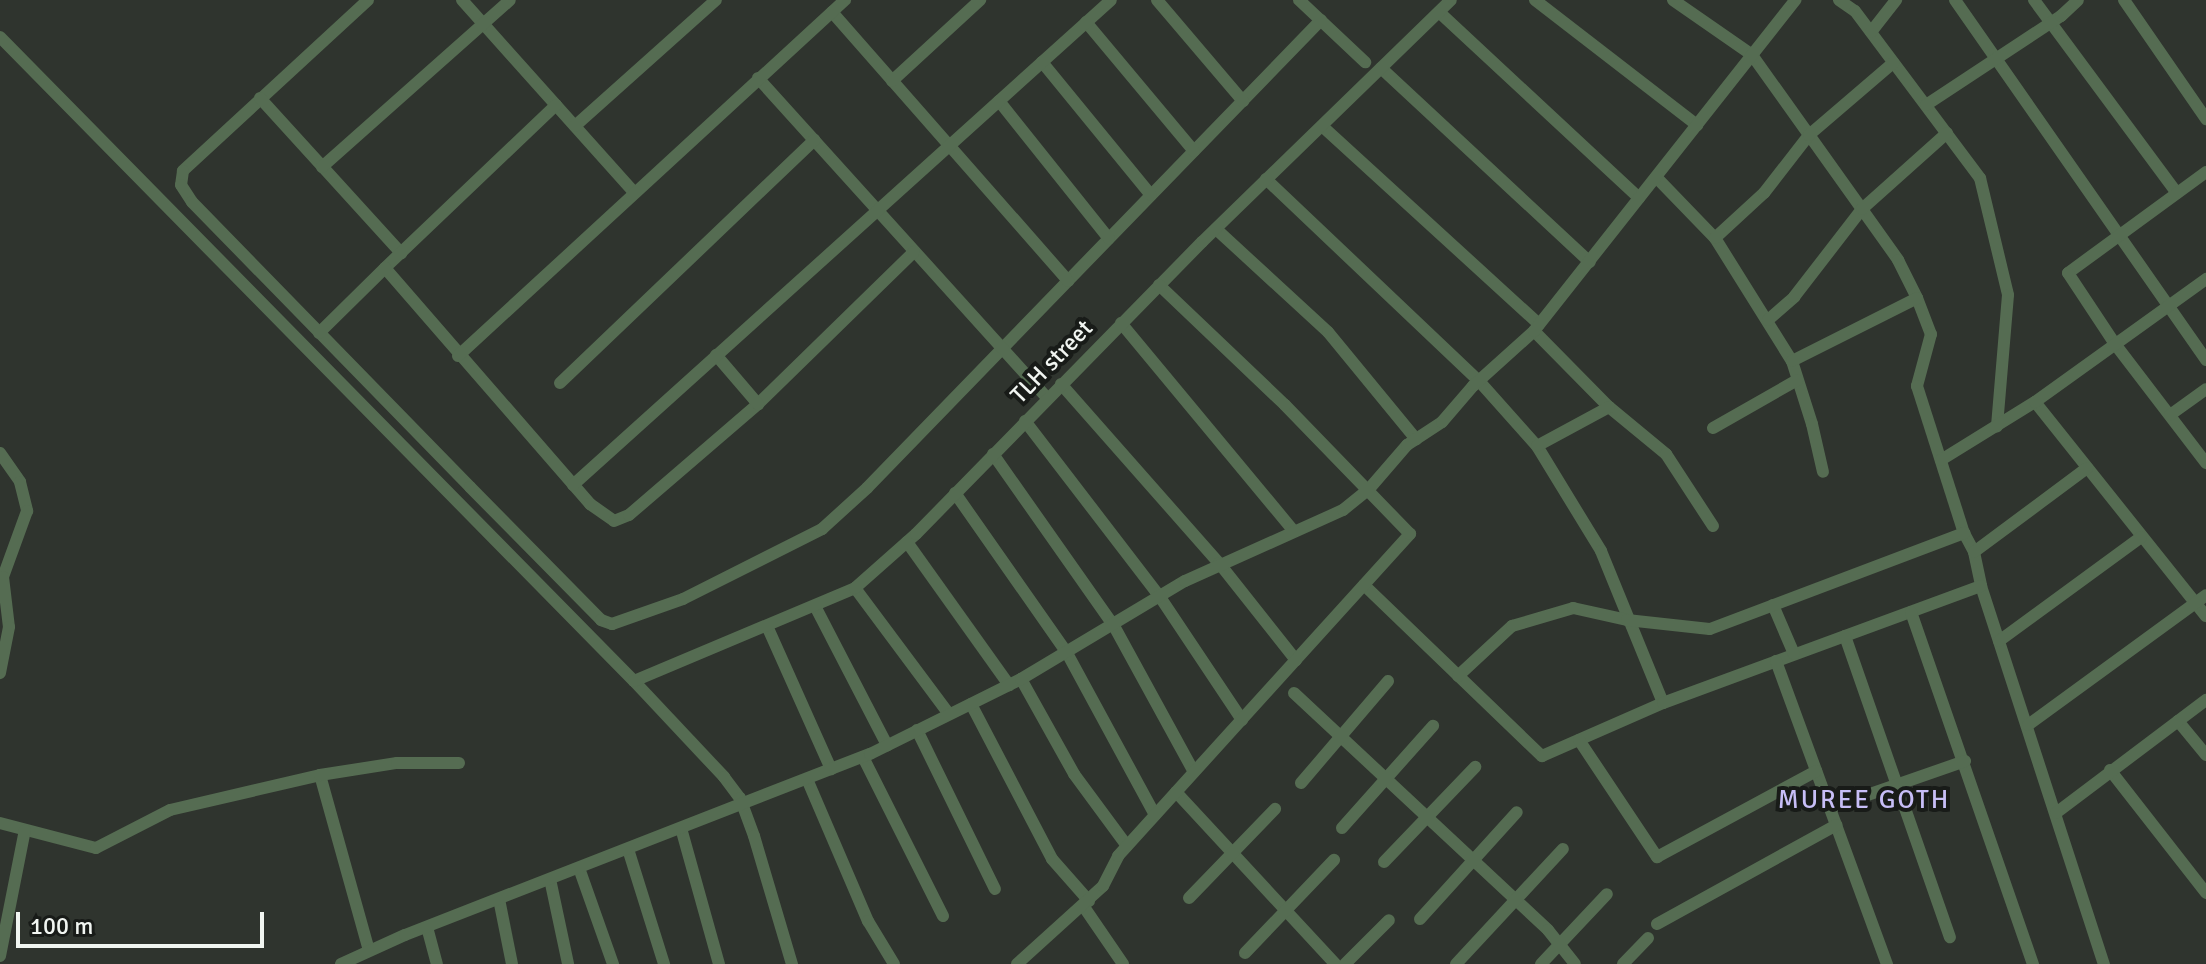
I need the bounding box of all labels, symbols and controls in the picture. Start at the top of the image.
street label: TLH street [1005,314,1099,410]
district label: MUREE GOTH [1778,785,1950,817]
scale bar [20,896,268,946]
text: 100 m [30,911,93,941]

